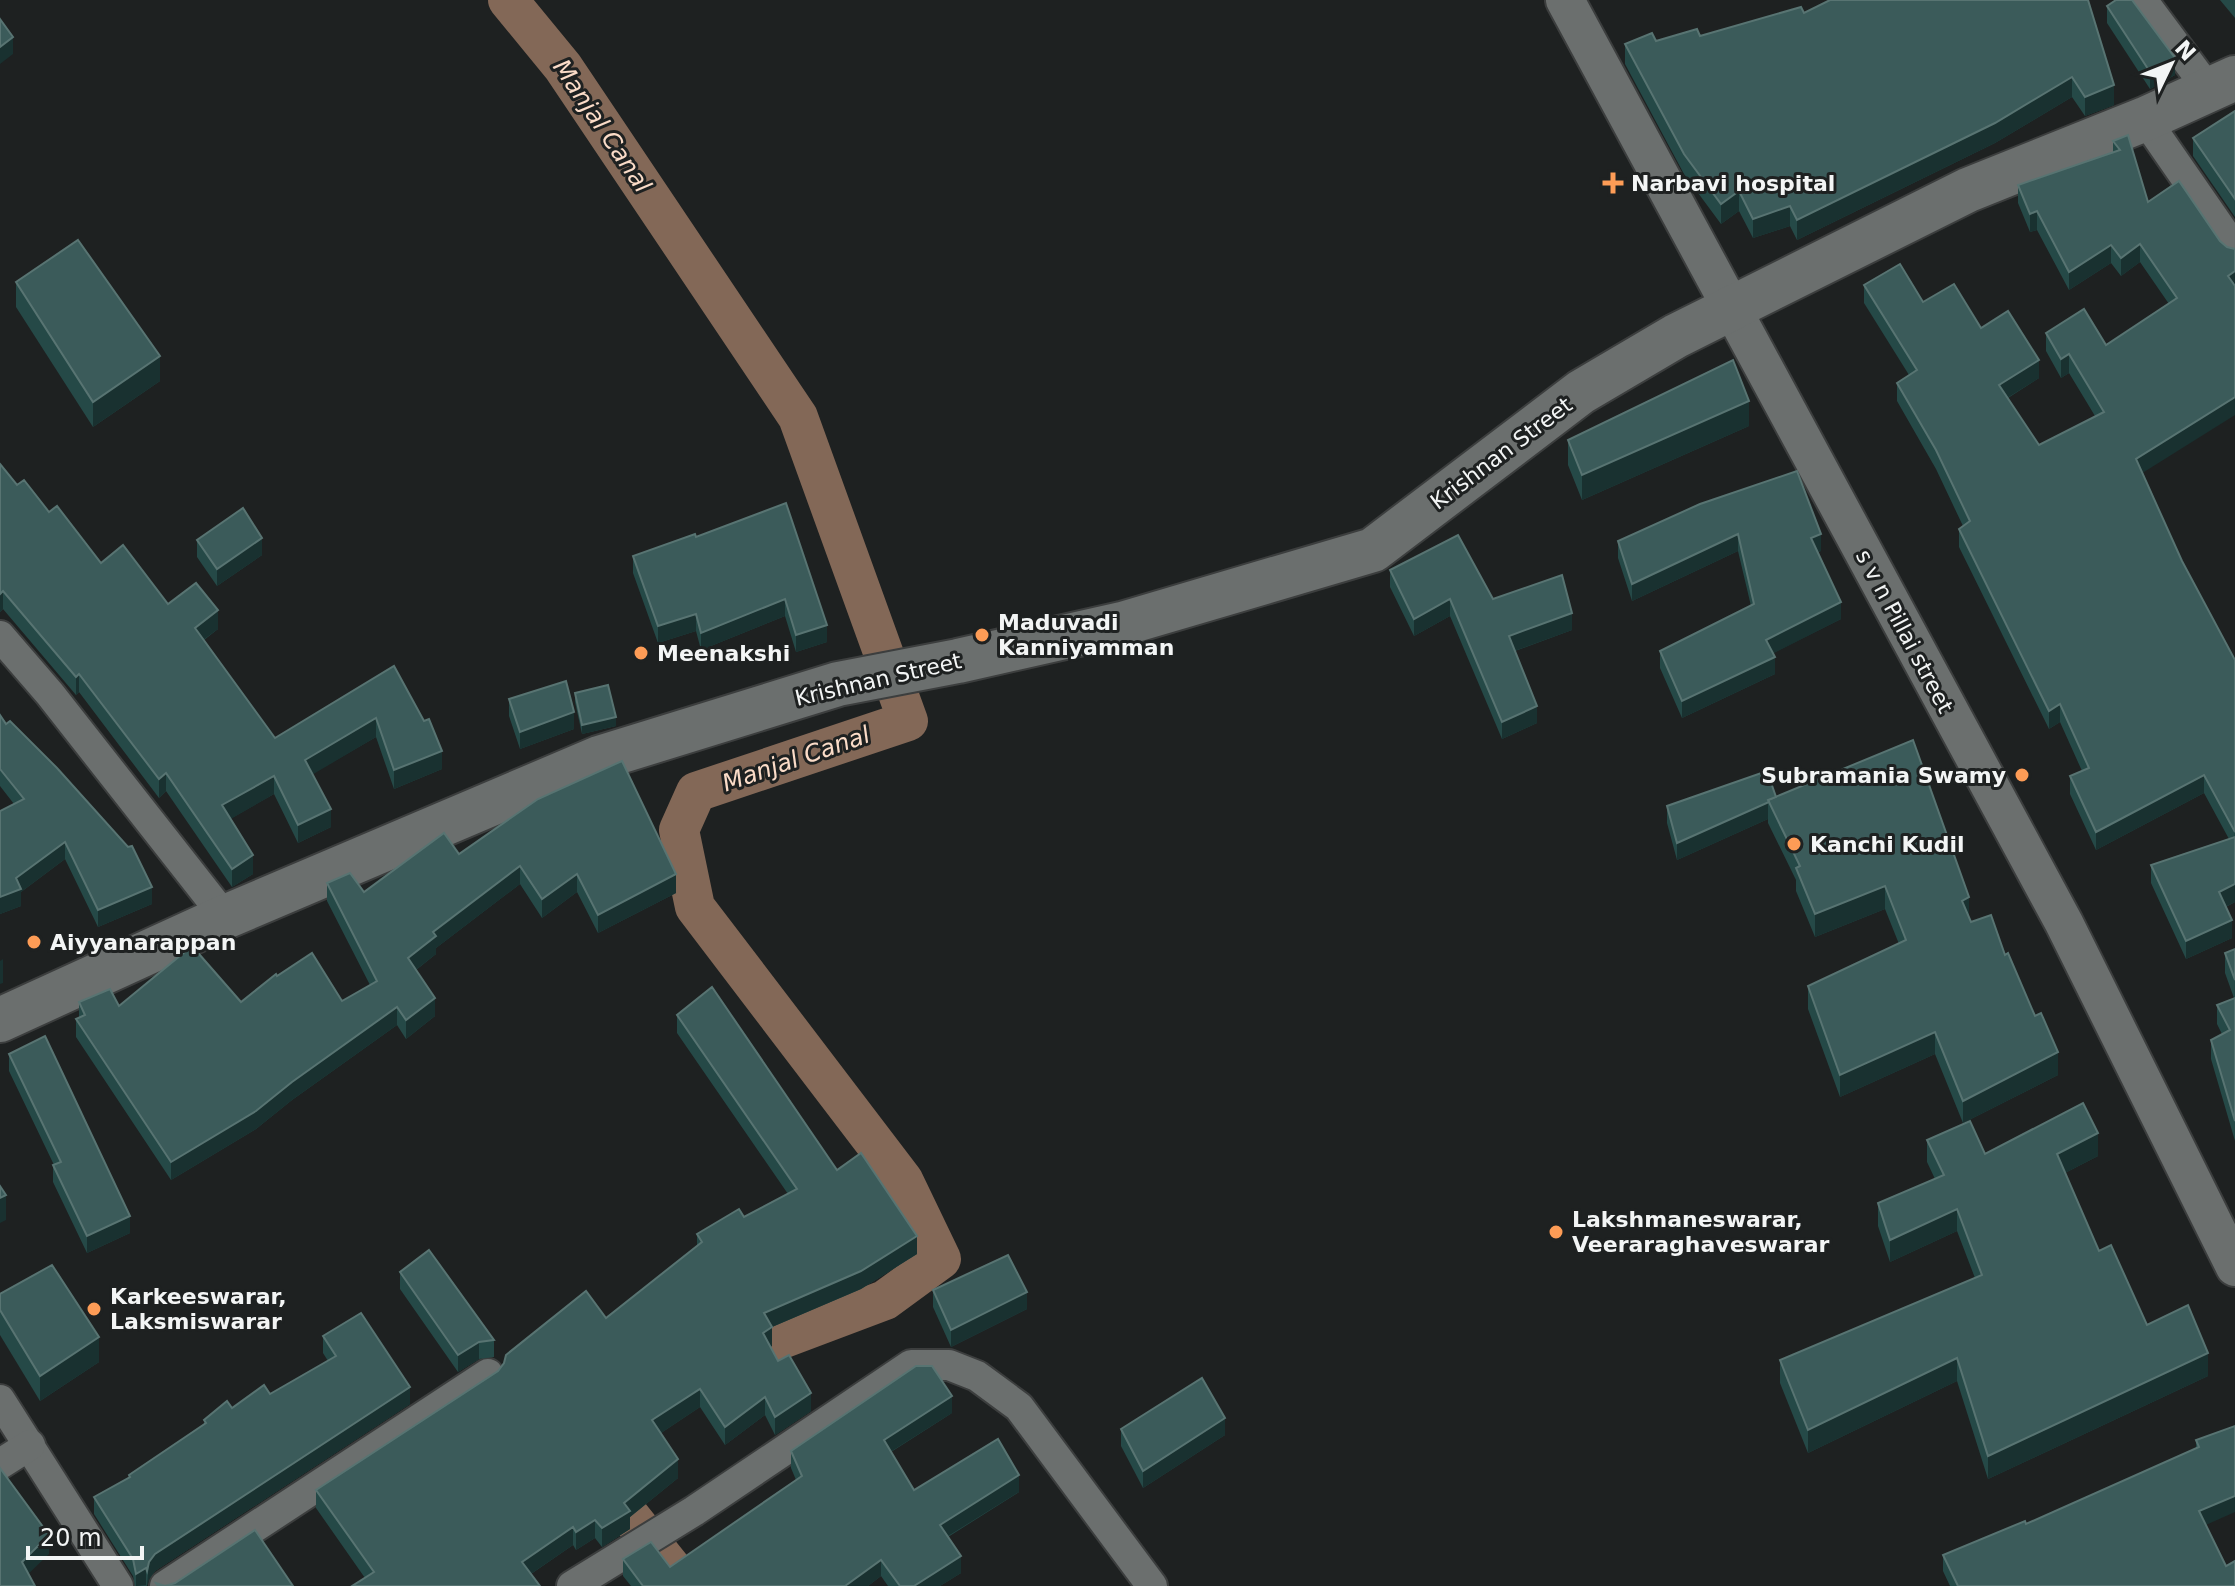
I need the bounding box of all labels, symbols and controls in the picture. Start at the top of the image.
north arrow [2131,24,2211,104]
text: N [2170,35,2201,66]
water label: Manjal Canal [547,54,657,198]
place label: Narbavi hospital [1631,171,1835,196]
marker: Narbavi hospital [1602,172,1624,194]
street label: Krishnan Street [1426,392,1577,515]
street label: s v n Pillai street [1851,545,1958,718]
place label: Maduvadi Kanniyamman [998,610,1174,660]
marker: Maduvadi Kanniyamman [973,626,991,644]
place label: Meenakshi [657,641,790,666]
marker: Meenakshi [632,644,650,662]
street label: Krishnan Street [792,648,964,711]
water label: Manjal Canal [718,721,874,797]
place label: Subramania Swamy [1761,763,2006,788]
marker: Subramania Swamy [2013,766,2031,784]
place label: Kanchi Kudil [1810,832,1965,857]
marker: Kanchi Kudil [1785,835,1803,853]
place label: Aiyyanarappan [50,930,236,955]
marker: Aiyyanarappan [25,933,43,951]
place label: Lakshmaneswarar, Veeraraghaveswarar [1572,1207,1830,1257]
marker: Lakshmaneswarar, Veeraraghaveswarar [1547,1223,1565,1241]
place label: Karkeeswarar, Laksmiswarar [110,1284,287,1334]
marker: Karkeeswarar, Laksmiswarar [85,1300,103,1318]
scale bar [28,1510,142,1560]
text: 20 m [40,1524,102,1552]

